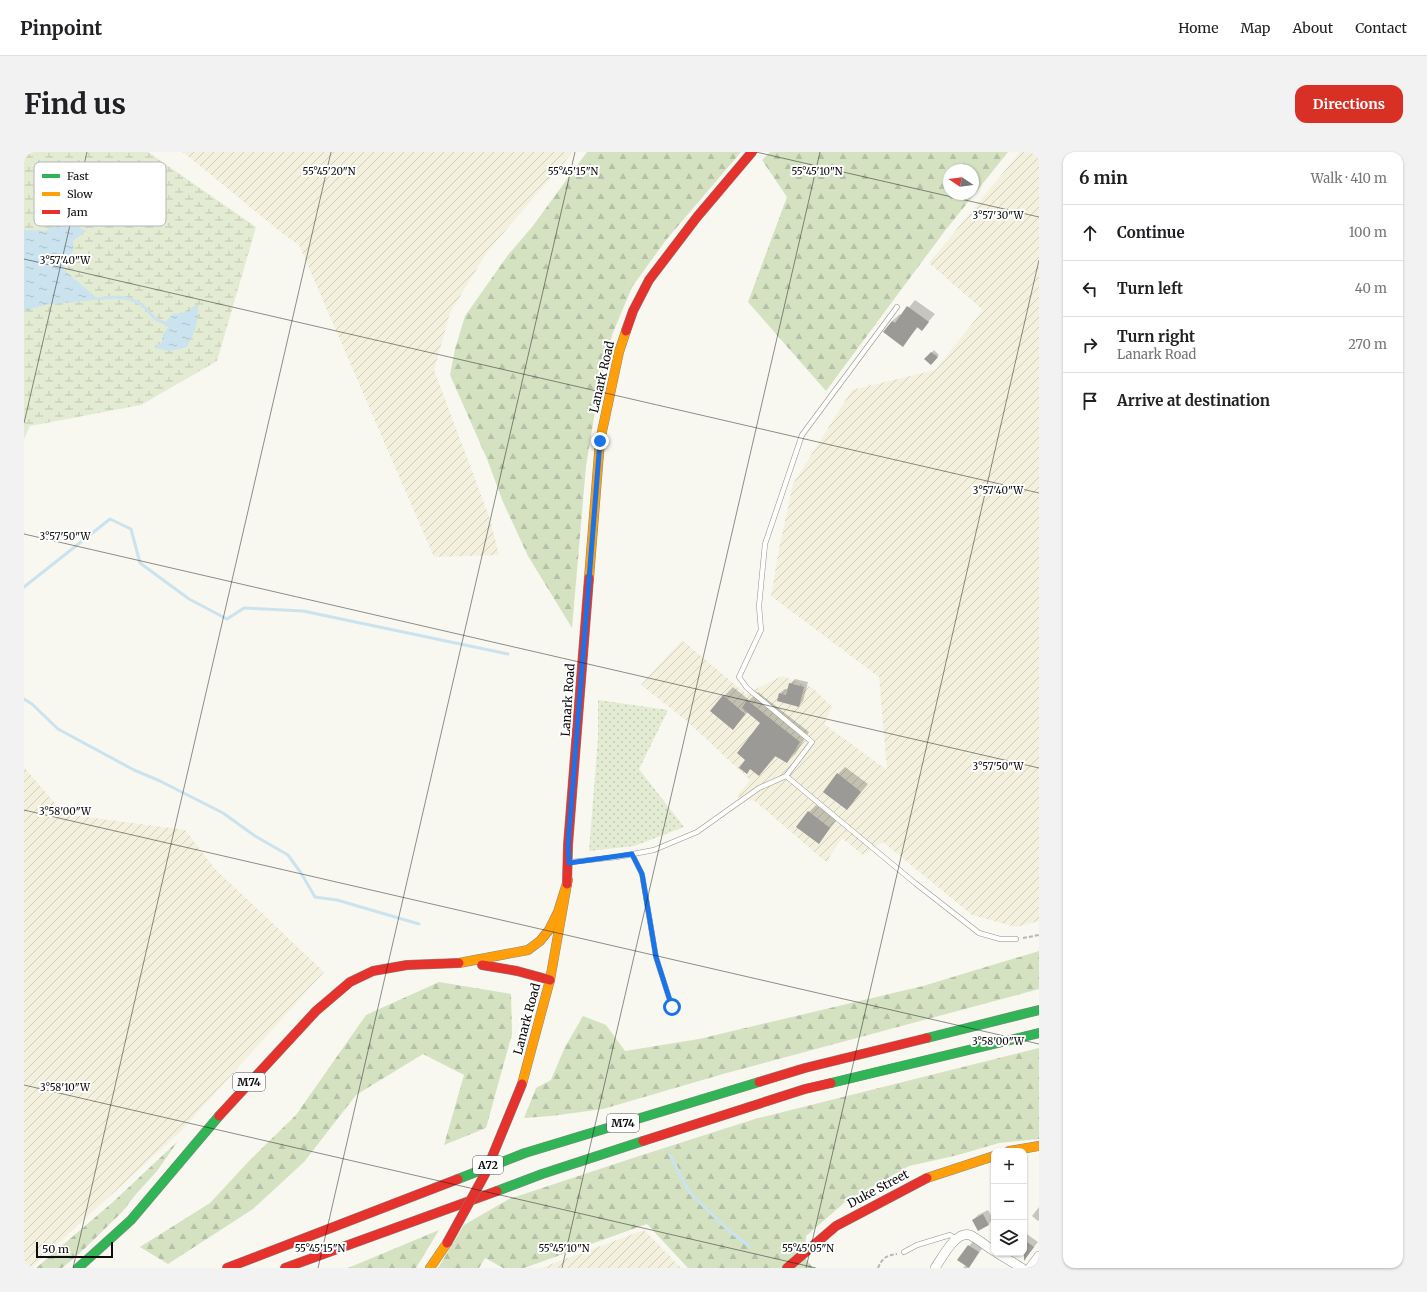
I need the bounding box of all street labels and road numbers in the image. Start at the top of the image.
street label: Lanark Road [586,339,617,414]
street label: Lanark Road [557,663,578,737]
street label: Lanark Road [510,982,543,1056]
road number: M74 [233,1073,265,1091]
road number: M74 [607,1114,639,1132]
road number: A72 [473,1156,503,1174]
street label: Duke Street [845,1166,911,1211]

